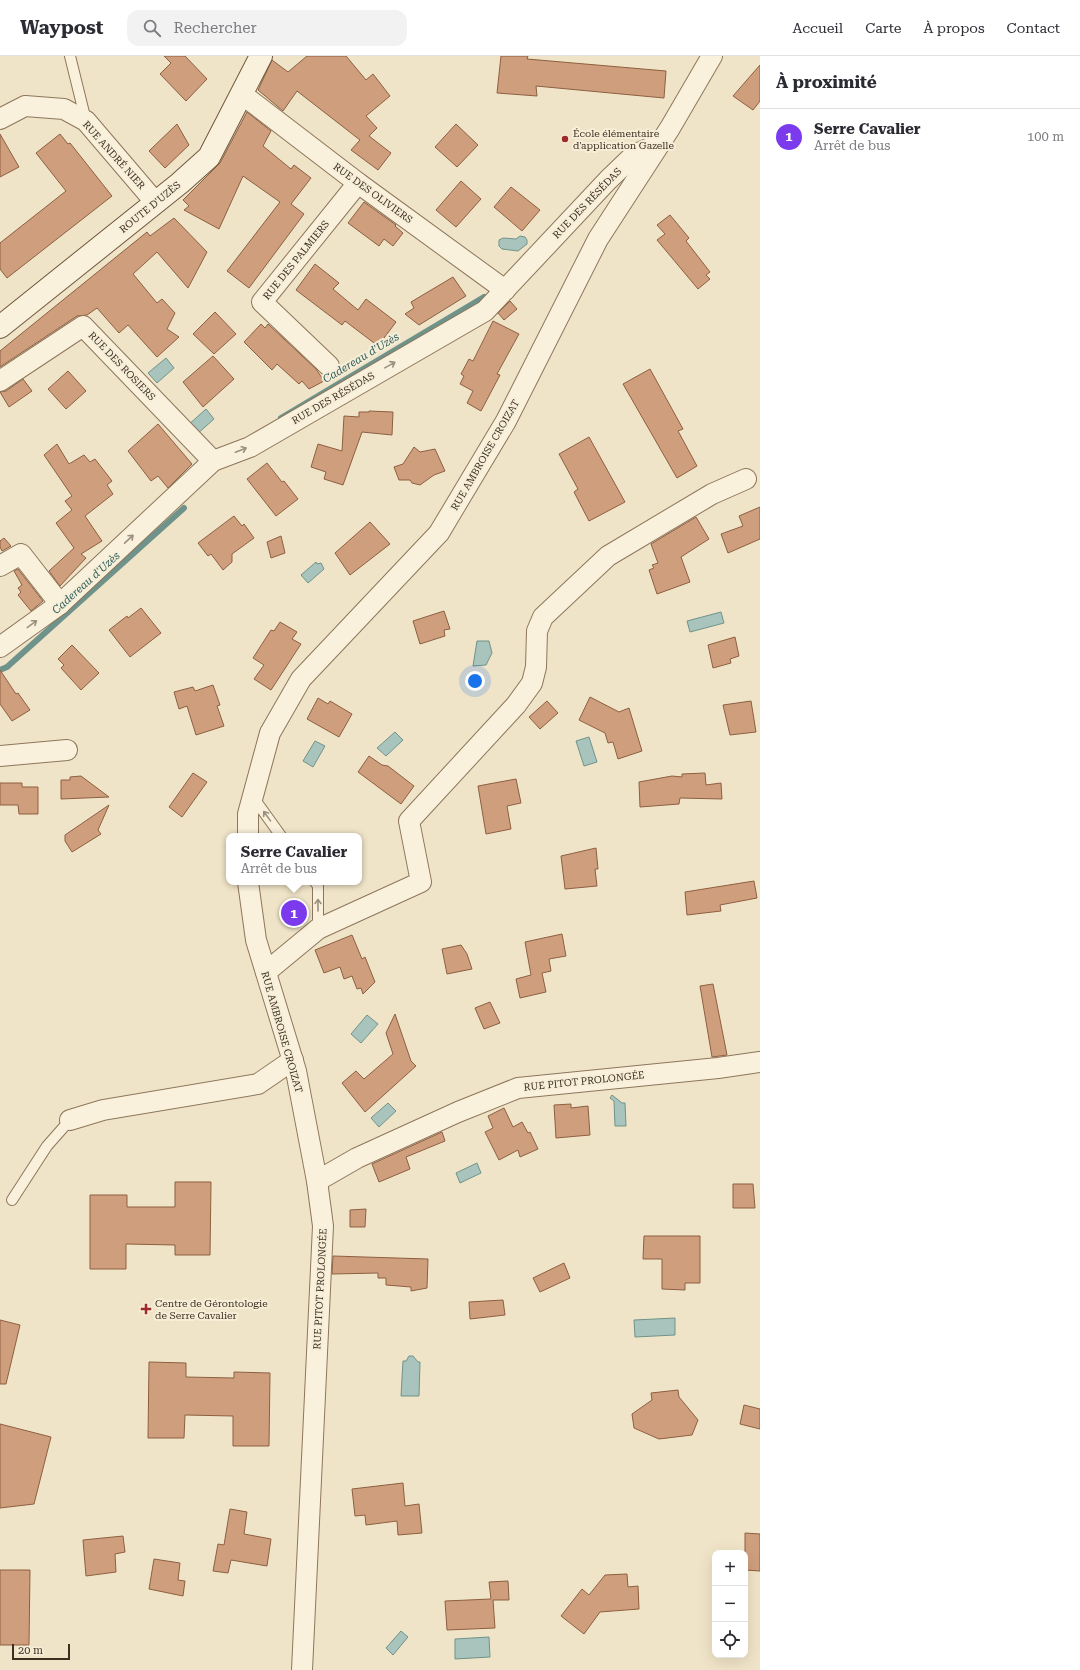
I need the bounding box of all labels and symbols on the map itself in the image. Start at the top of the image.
street label: RUE ANDRÉ NIER [81,119,147,191]
place label: École élémentaire d'application Gazelle [573,128,674,151]
marker: École élémentaire d'application Gazelle [560,134,570,144]
street label: RUE DES OLIVIERS [331,161,415,225]
street label: RUE DES RÉSÉDAS [550,165,624,241]
street label: ROUTE D'UZÈS [117,179,183,235]
street label: RUE DES PALMIERS [261,218,331,302]
street label: RUE DES ROSIERS [86,329,158,403]
water label: Cadereau d'Uzès [321,330,401,386]
one-way arrow [384,361,396,369]
street label: RUE DES RÉSÉDAS [290,370,376,426]
street label: RUE AMBROISE CROIZAT [449,397,521,512]
one-way arrow [234,446,246,454]
one-way arrow [124,534,134,543]
water label: Cadereau d'Uzès [49,549,123,617]
one-way arrow [26,620,37,628]
your location [465,671,485,691]
one-way arrow [263,811,271,822]
pin: 1 [281,898,307,928]
one-way arrow [314,899,322,912]
street label: RUE AMBROISE CROIZAT [259,970,305,1094]
street label: RUE PITOT PROLONGÉE [523,1069,645,1093]
street label: RUE PITOT PROLONGÉE [311,1228,329,1350]
place label: Centre de Gérontologie de Serre Cavalier [155,1298,268,1321]
marker: Centre de Gérontologie de Serre Cavalier [140,1303,152,1315]
scale bar [12,1642,70,1661]

